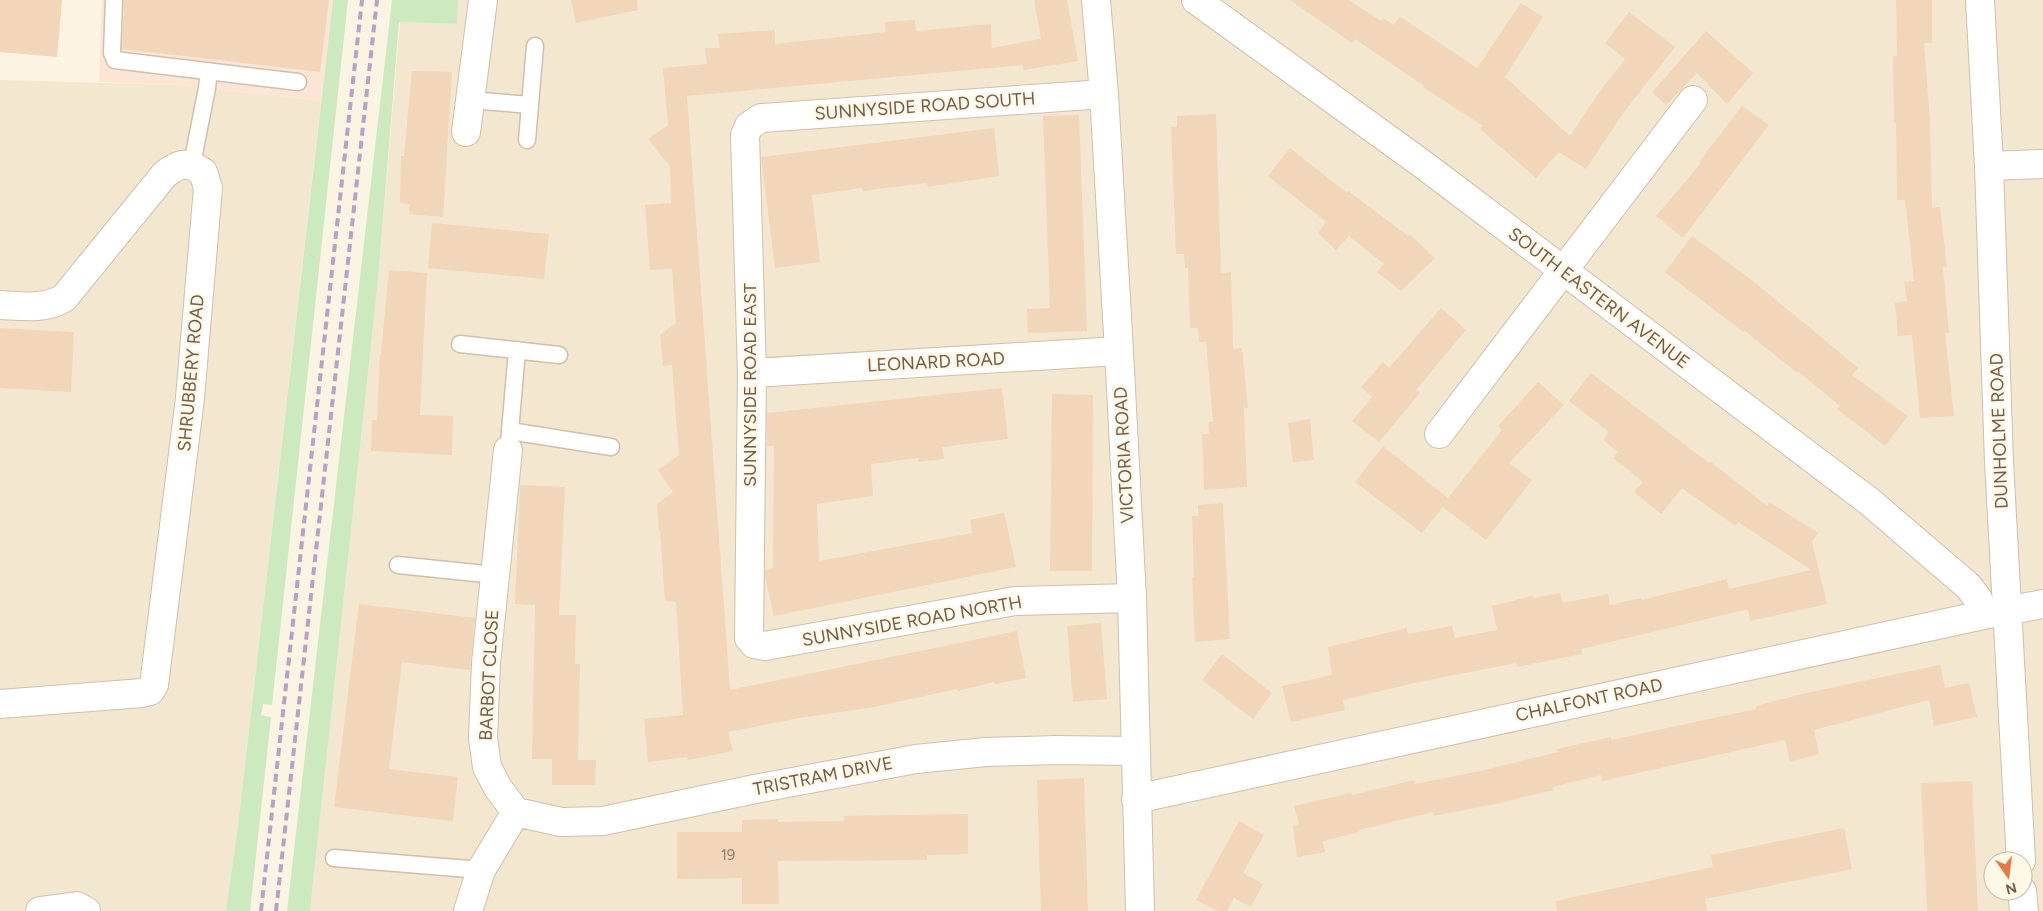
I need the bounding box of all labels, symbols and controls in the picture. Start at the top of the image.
street label: SUNNYSIDE ROAD SOUTH [814,87,1036,125]
street label: SOUTH EASTERN AVENUE [1504,223,1694,373]
street label: SUNNYSIDE ROAD EAST [739,283,761,487]
street label: SHRUBBERY ROAD [173,294,209,452]
street label: LEONARD ROAD [867,347,1005,377]
street label: DUNHOLME ROAD [1985,353,2013,509]
street label: VICTORIA ROAD [1109,386,1139,524]
street label: SUNNYSIDE ROAD NORTH [800,591,1024,651]
street label: BARBOT CLOSE [475,609,503,741]
street label: CHALFONT ROAD [1513,674,1665,726]
street label: TRISTRAM DRIVE [751,752,895,800]
house number: 19 [721,846,735,864]
north arrow [1983,851,2033,901]
text: N [2004,879,2018,898]

